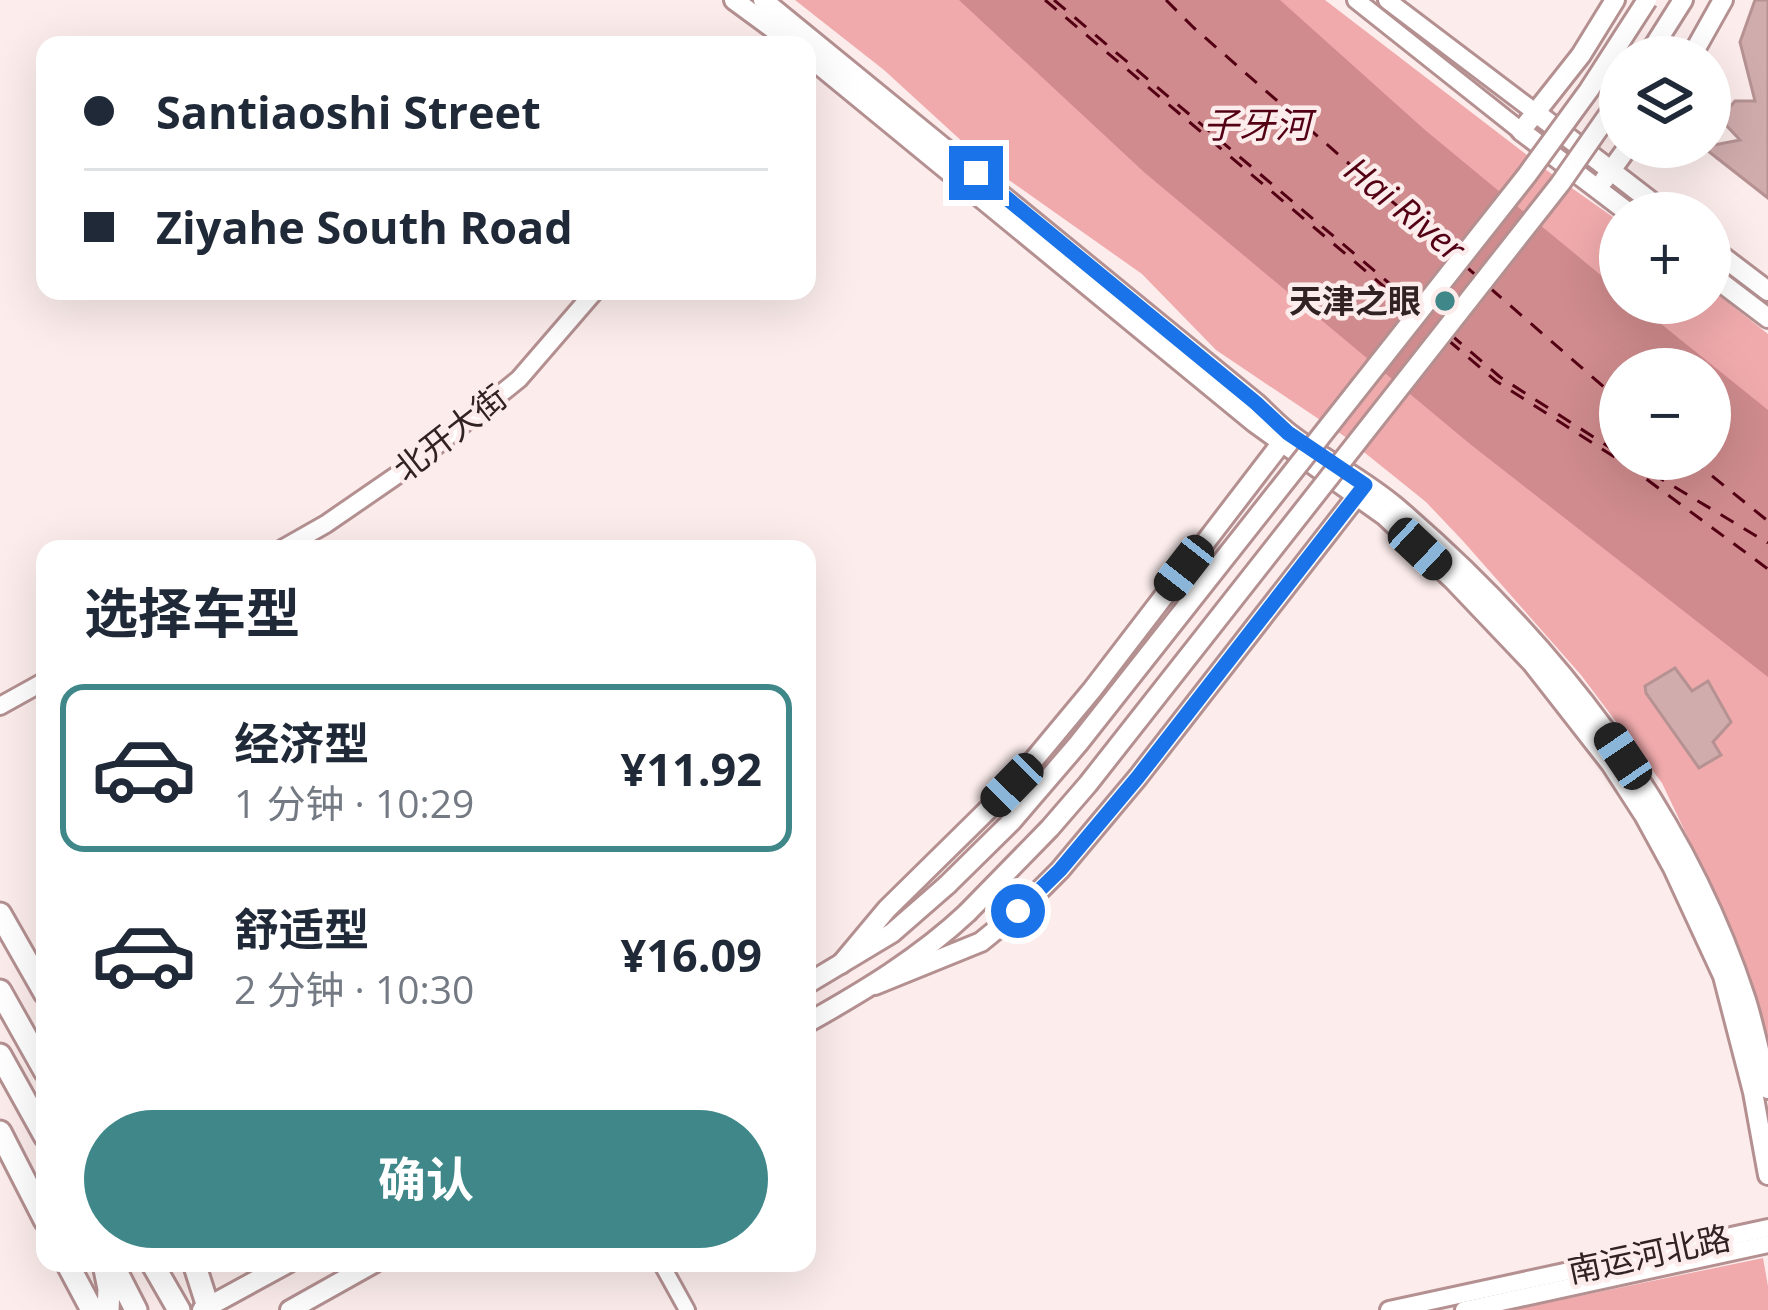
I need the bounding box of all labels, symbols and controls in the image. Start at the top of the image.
map controls [1599,36,1731,480]
button: layers [1599,36,1731,168]
text: Santiaoshi Street [156,81,541,142]
water label: 子牙河 [1203,100,1317,149]
water label: Hai River [1335,145,1477,273]
route end [949,146,1003,200]
button: + [1599,192,1731,324]
text: Ziyahe South Road [156,196,573,257]
place label: 天津之眼 [1289,278,1421,323]
marker: 天津之眼 [1432,288,1458,314]
button: − [1599,348,1731,480]
street label: 北开大街 [384,374,516,491]
car [1381,511,1459,587]
car [1148,529,1220,607]
text: 选择车型 [84,575,300,649]
text: 经济型 [234,712,369,773]
icon: car [90,714,198,822]
car [1588,716,1658,796]
text: ¥11.92 [621,738,762,799]
car [974,747,1050,823]
text: 1 分钟 · 10:29 [234,776,474,829]
route start [991,884,1045,938]
text: 舒适型 [234,898,369,959]
icon: car [90,900,198,1008]
text: ¥16.09 [621,924,762,985]
text: 2 分钟 · 10:30 [234,962,474,1015]
button: 确认 [84,1110,768,1248]
street label: 南运河北路 [1564,1214,1734,1293]

